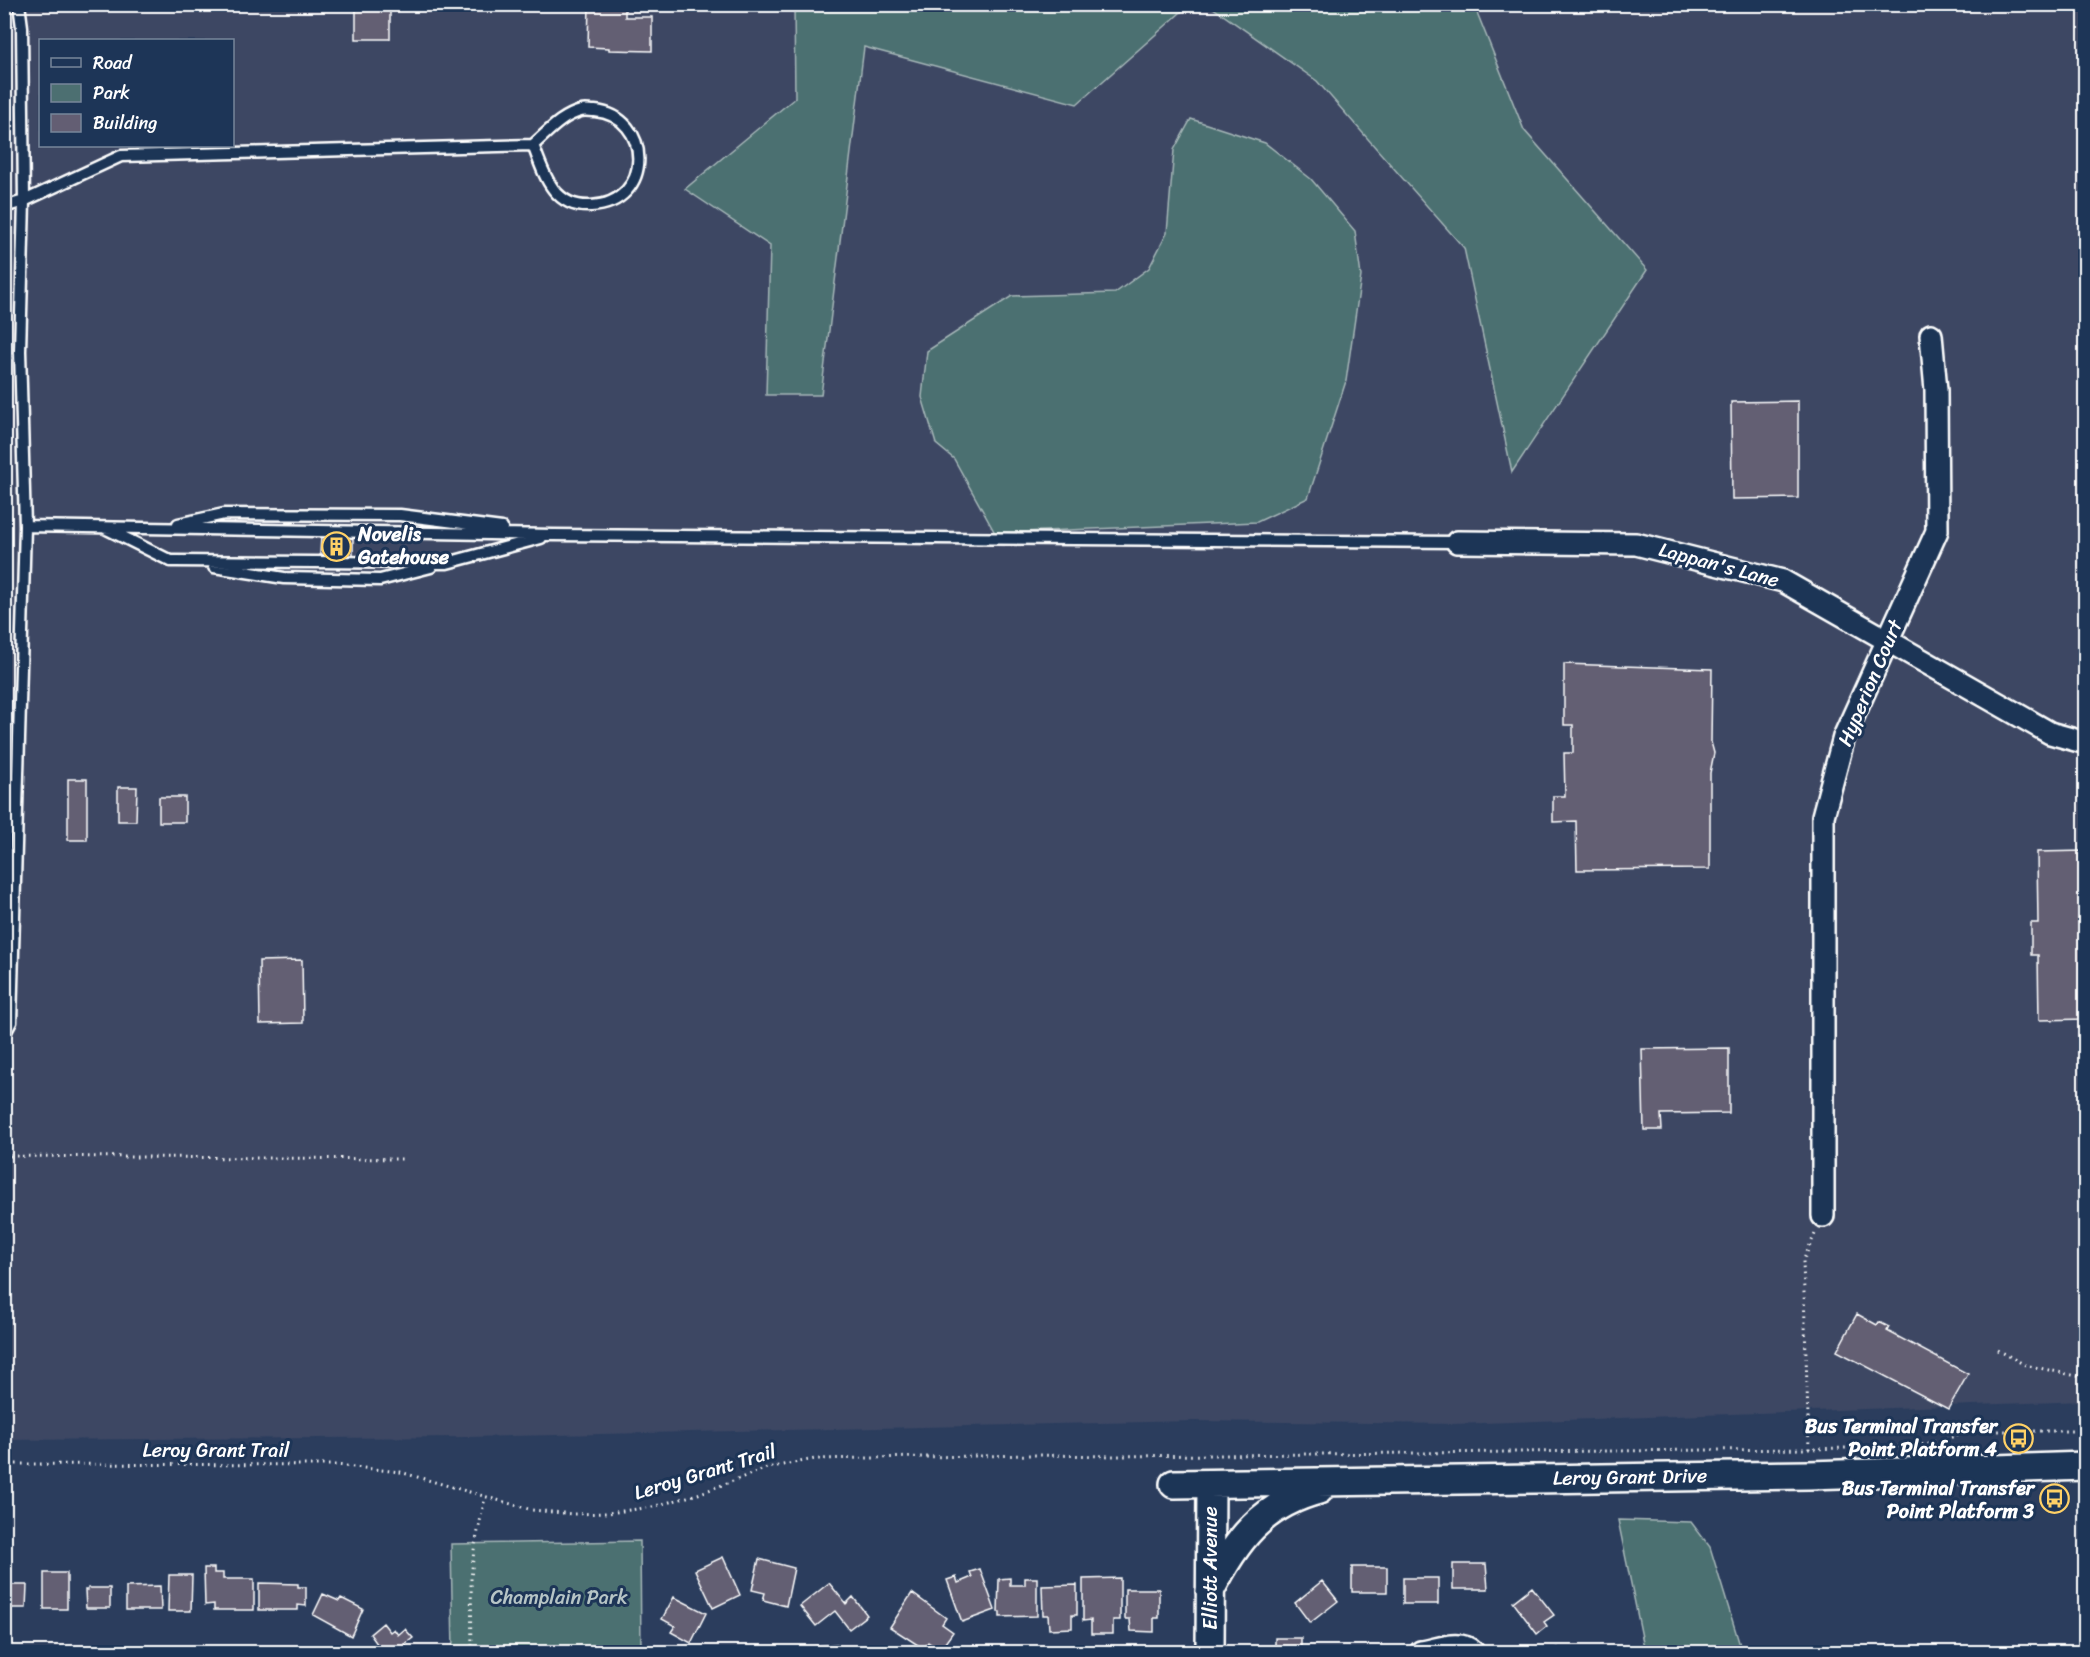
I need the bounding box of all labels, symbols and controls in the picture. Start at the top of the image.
legend [39,39,234,147]
text: Road [93,47,133,79]
text: Park [93,77,130,109]
text: Building [93,107,157,139]
place label: Novelis Gatehouse [357,517,450,575]
building icon: Novelis Gatehouse [321,530,353,562]
street label: Lappan's Lane [1655,532,1783,598]
street label: Hyperion Court [1828,613,1913,752]
place label: Bus Terminal Transfer Point Platform 4 [1805,1409,1999,1467]
bus stop icon: Bus Terminal Transfer Point Platform 4 [2002,1422,2034,1454]
street label: Leroy Grant Trail [142,1433,291,1468]
street label: Leroy Grant Trail [630,1433,782,1510]
street label: Leroy Grant Drive [1553,1458,1707,1496]
place label: Bus Terminal Transfer Point Platform 3 [1842,1471,2036,1529]
bus stop icon: Bus Terminal Transfer Point Platform 3 [2039,1483,2071,1515]
street label: Elliott Avenue [1193,1506,1228,1630]
park label: Champlain Park [490,1580,628,1615]

